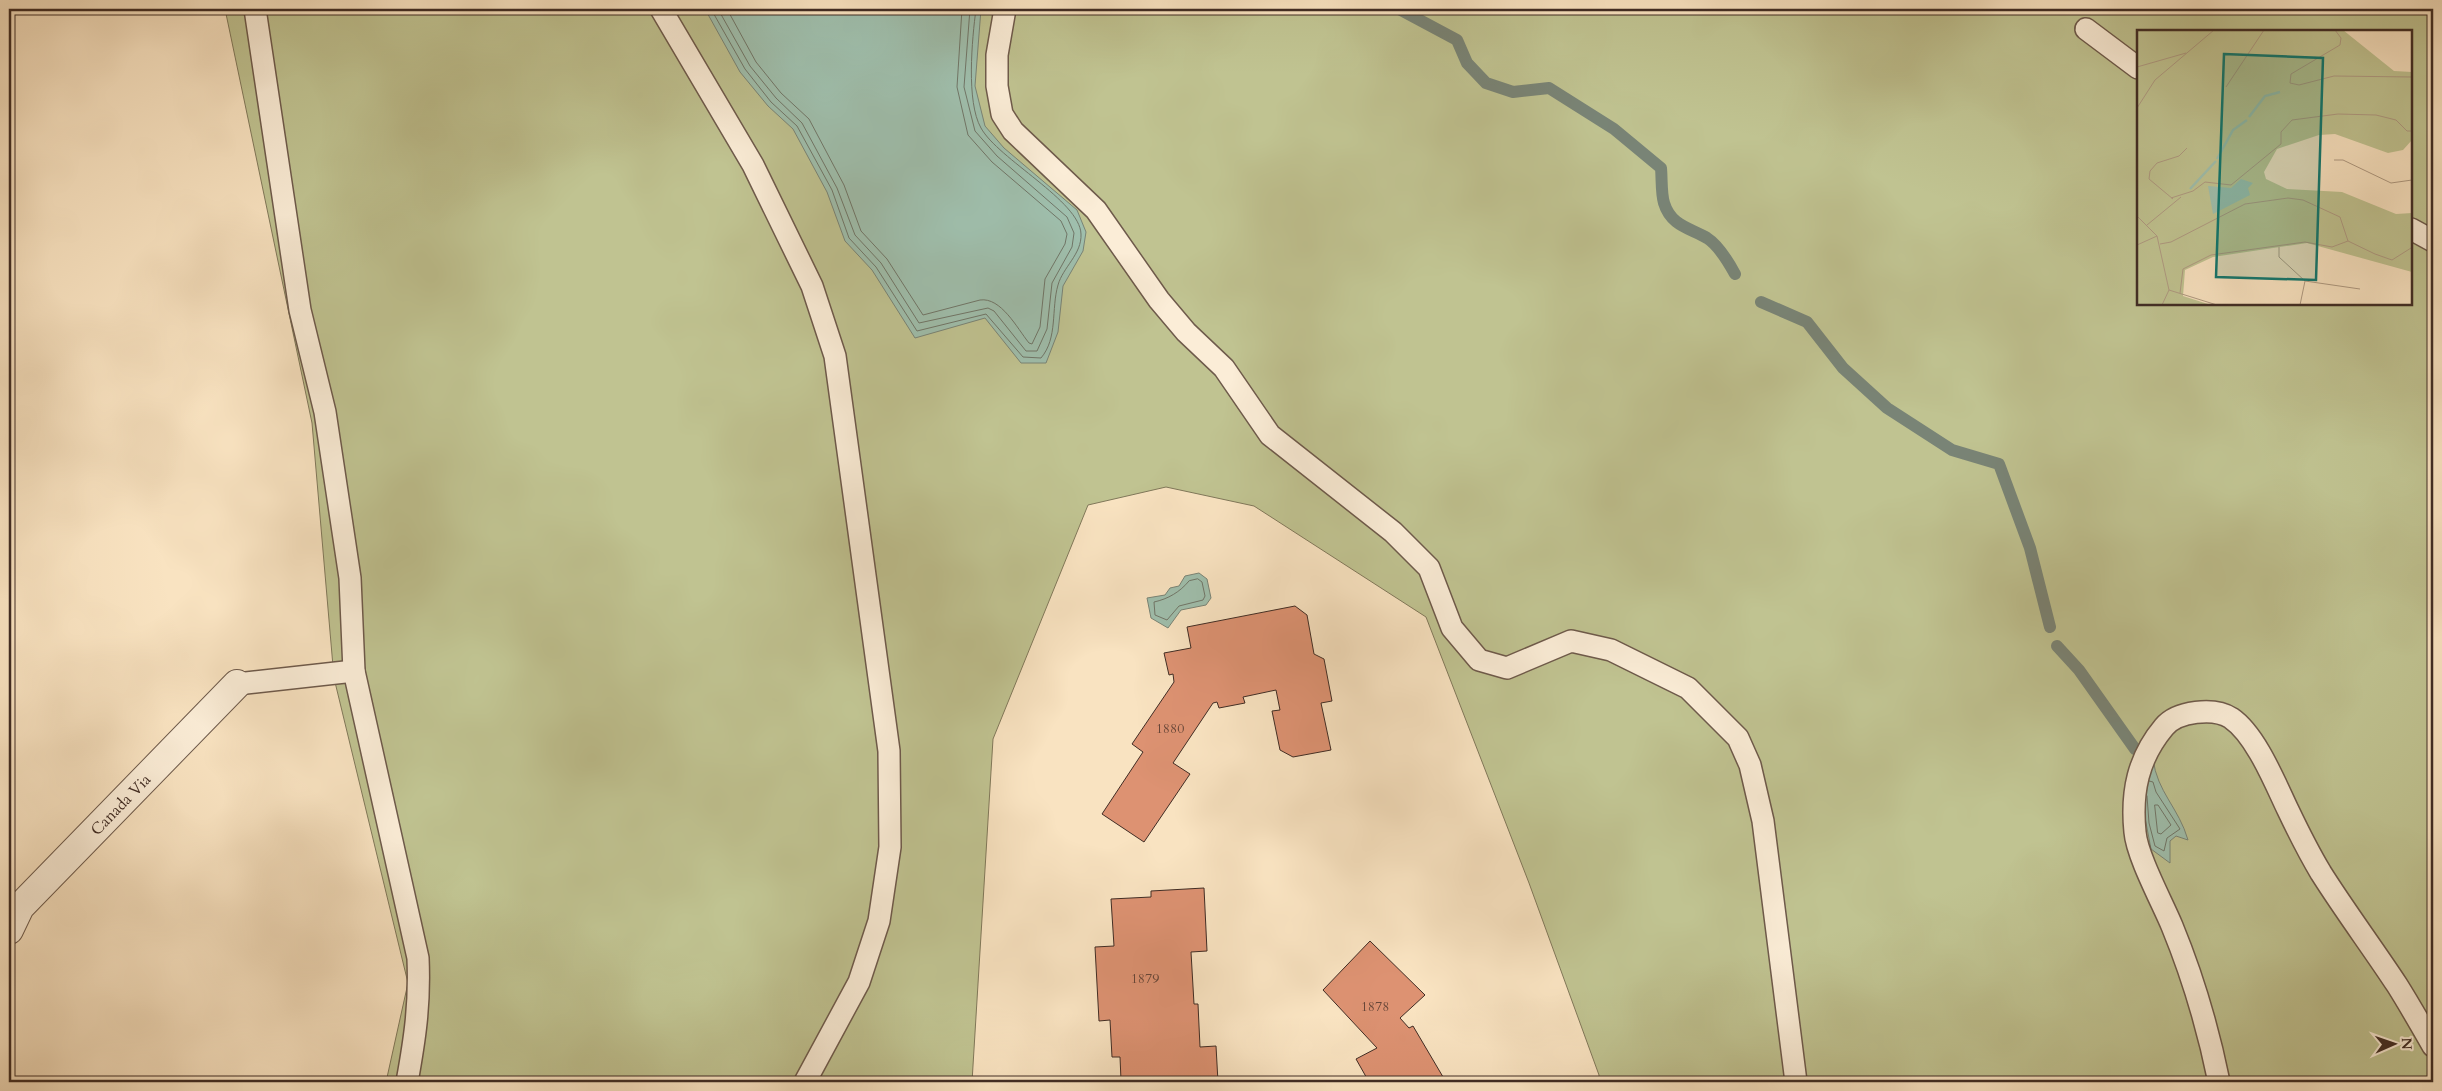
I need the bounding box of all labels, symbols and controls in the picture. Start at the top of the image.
inset map [2137,30,2412,305]
house number: 1880 [1156,719,1184,738]
street label: Canada Via [86,769,156,841]
house number: 1879 [1131,969,1159,988]
house number: 1878 [1361,997,1389,1016]
north arrow [2370,1018,2420,1068]
text: N [2397,1037,2416,1050]

